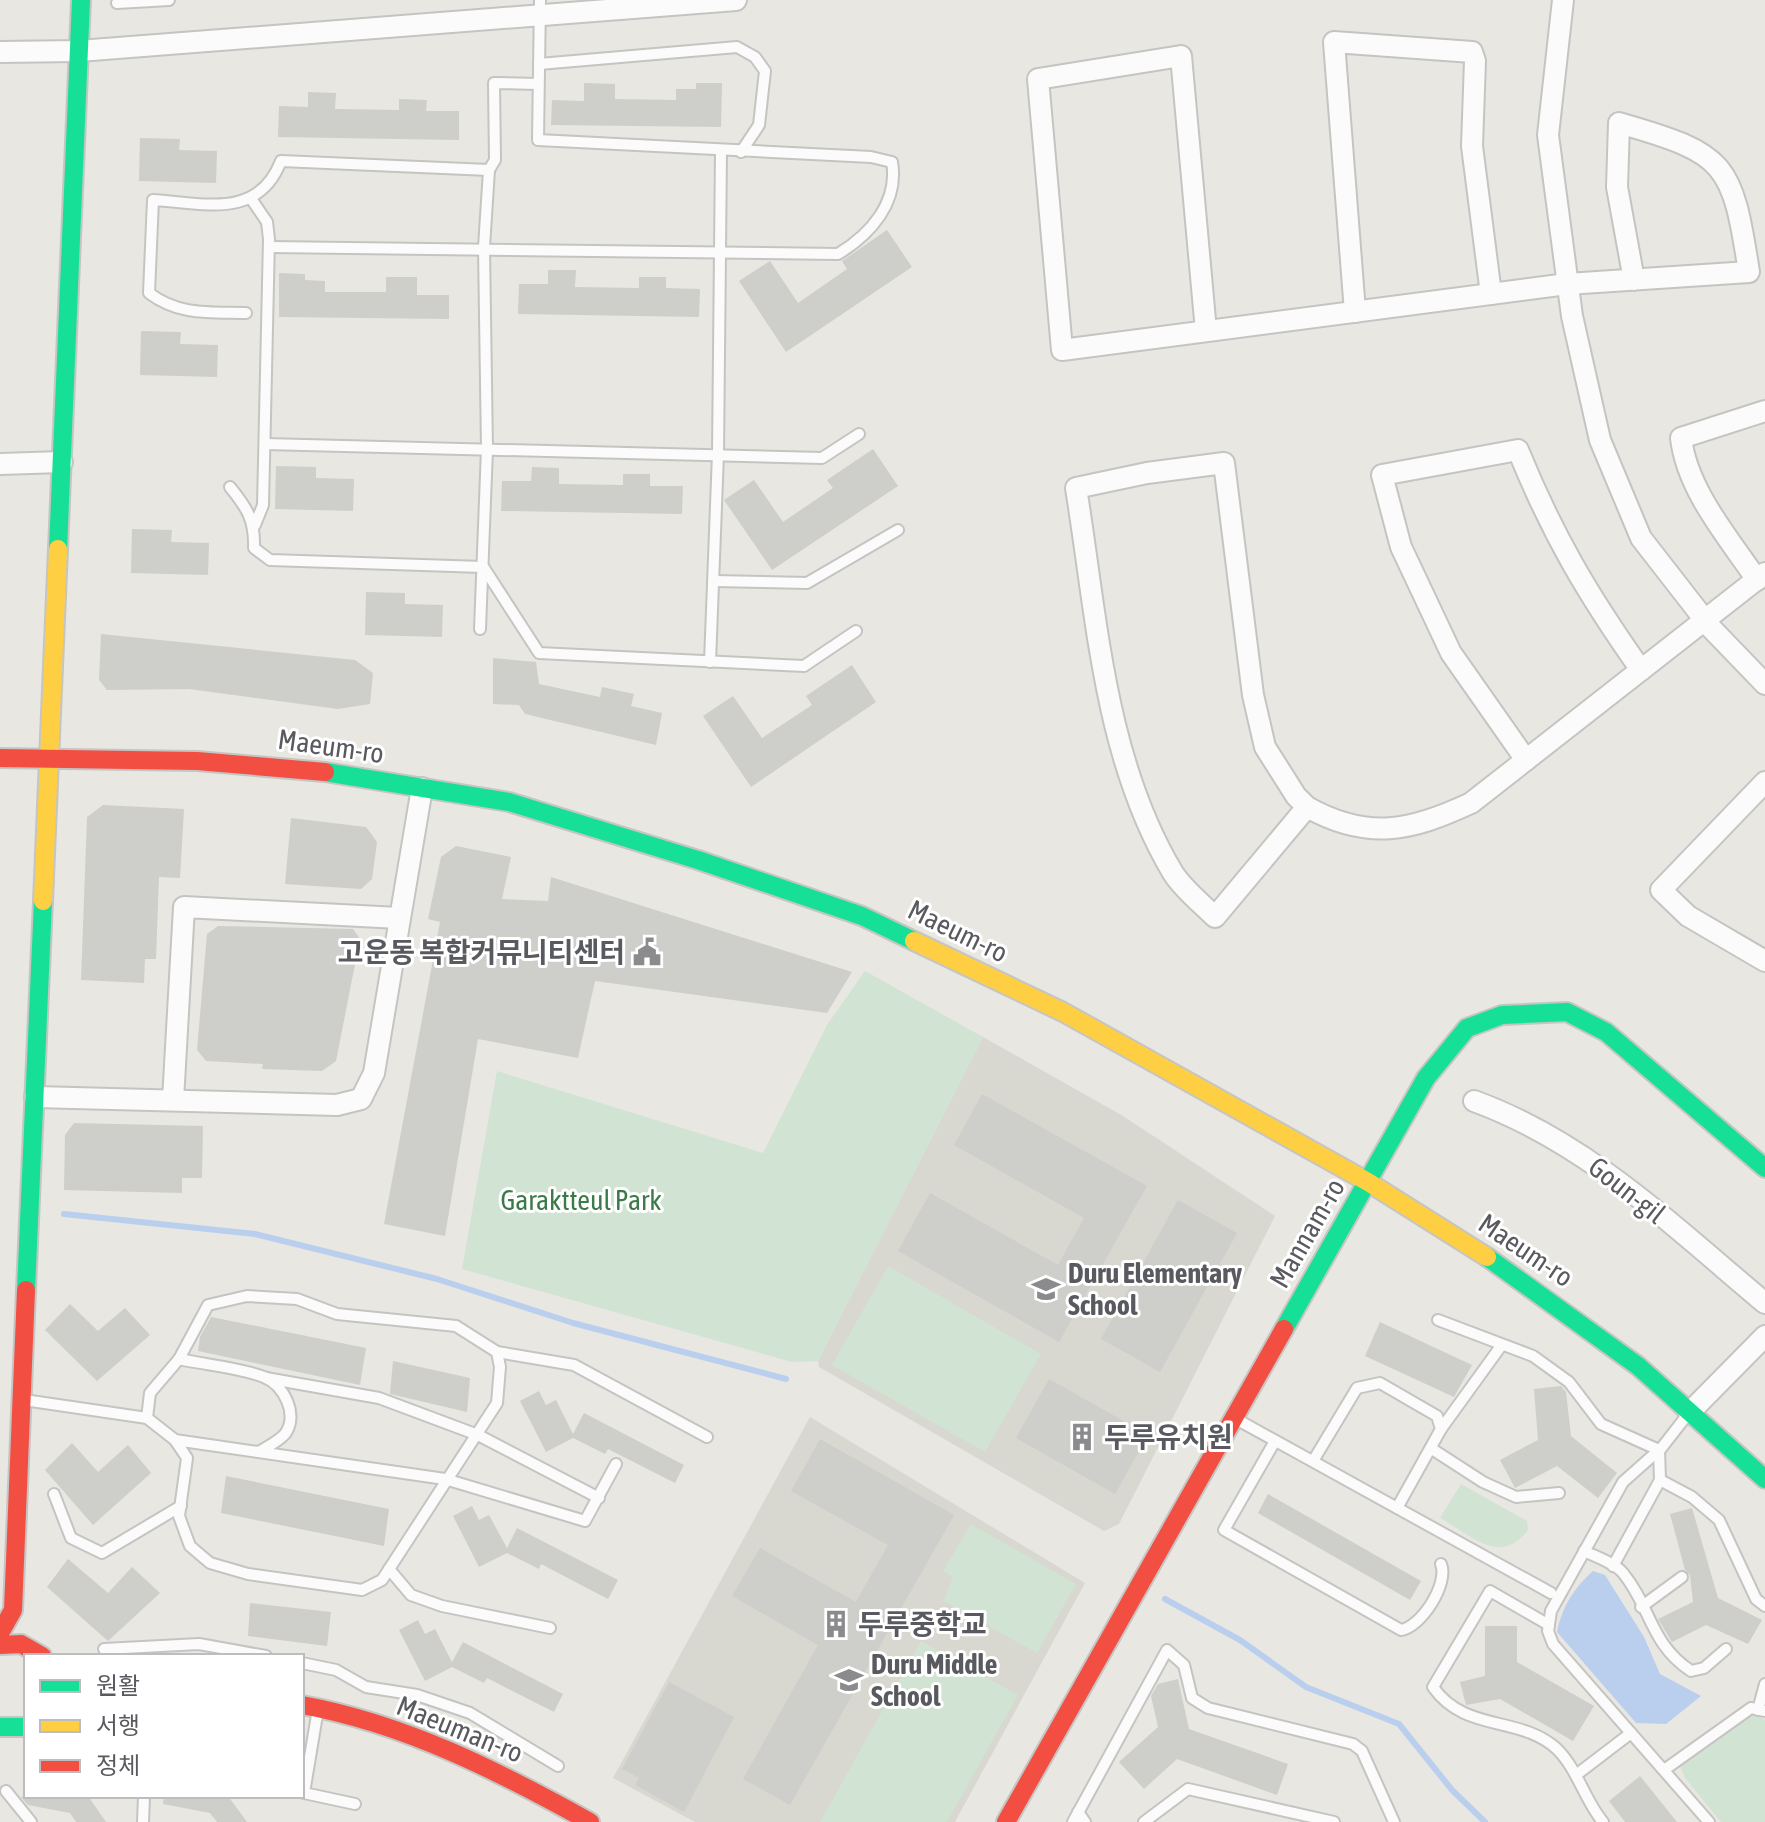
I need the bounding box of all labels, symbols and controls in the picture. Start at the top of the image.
street label: Maeum-ro [276,723,386,769]
street label: Maeum-ro [903,893,1013,969]
place label: 고운동 복합커뮤니티센터 [338,936,625,968]
public building icon: 고운동 복합커뮤니티센터 [632,937,662,967]
street label: Goun-gil [1582,1150,1672,1230]
street label: Mannam-ro [1263,1173,1351,1293]
park label: Garaktteul Park [500,1184,662,1216]
street label: Maeum-ro [1473,1207,1579,1293]
place label: Duru Elementary School [1068,1257,1242,1321]
school or university icon: Duru Elementary School [1031,1274,1061,1304]
place label: 두루유치원 [1104,1421,1233,1453]
building icon: 두루유치원 [1067,1422,1097,1452]
place label: 두루중학교 [858,1608,987,1640]
building icon: 두루중학교 [821,1609,851,1639]
place label: Duru Middle School [871,1648,997,1712]
legend [24,1654,304,1798]
school or university icon: Duru Middle School [834,1665,864,1695]
text: 원활 [96,1672,140,1699]
street label: Maeuman-ro [392,1689,528,1769]
text: 서행 [96,1712,140,1739]
text: 정체 [96,1752,140,1779]

